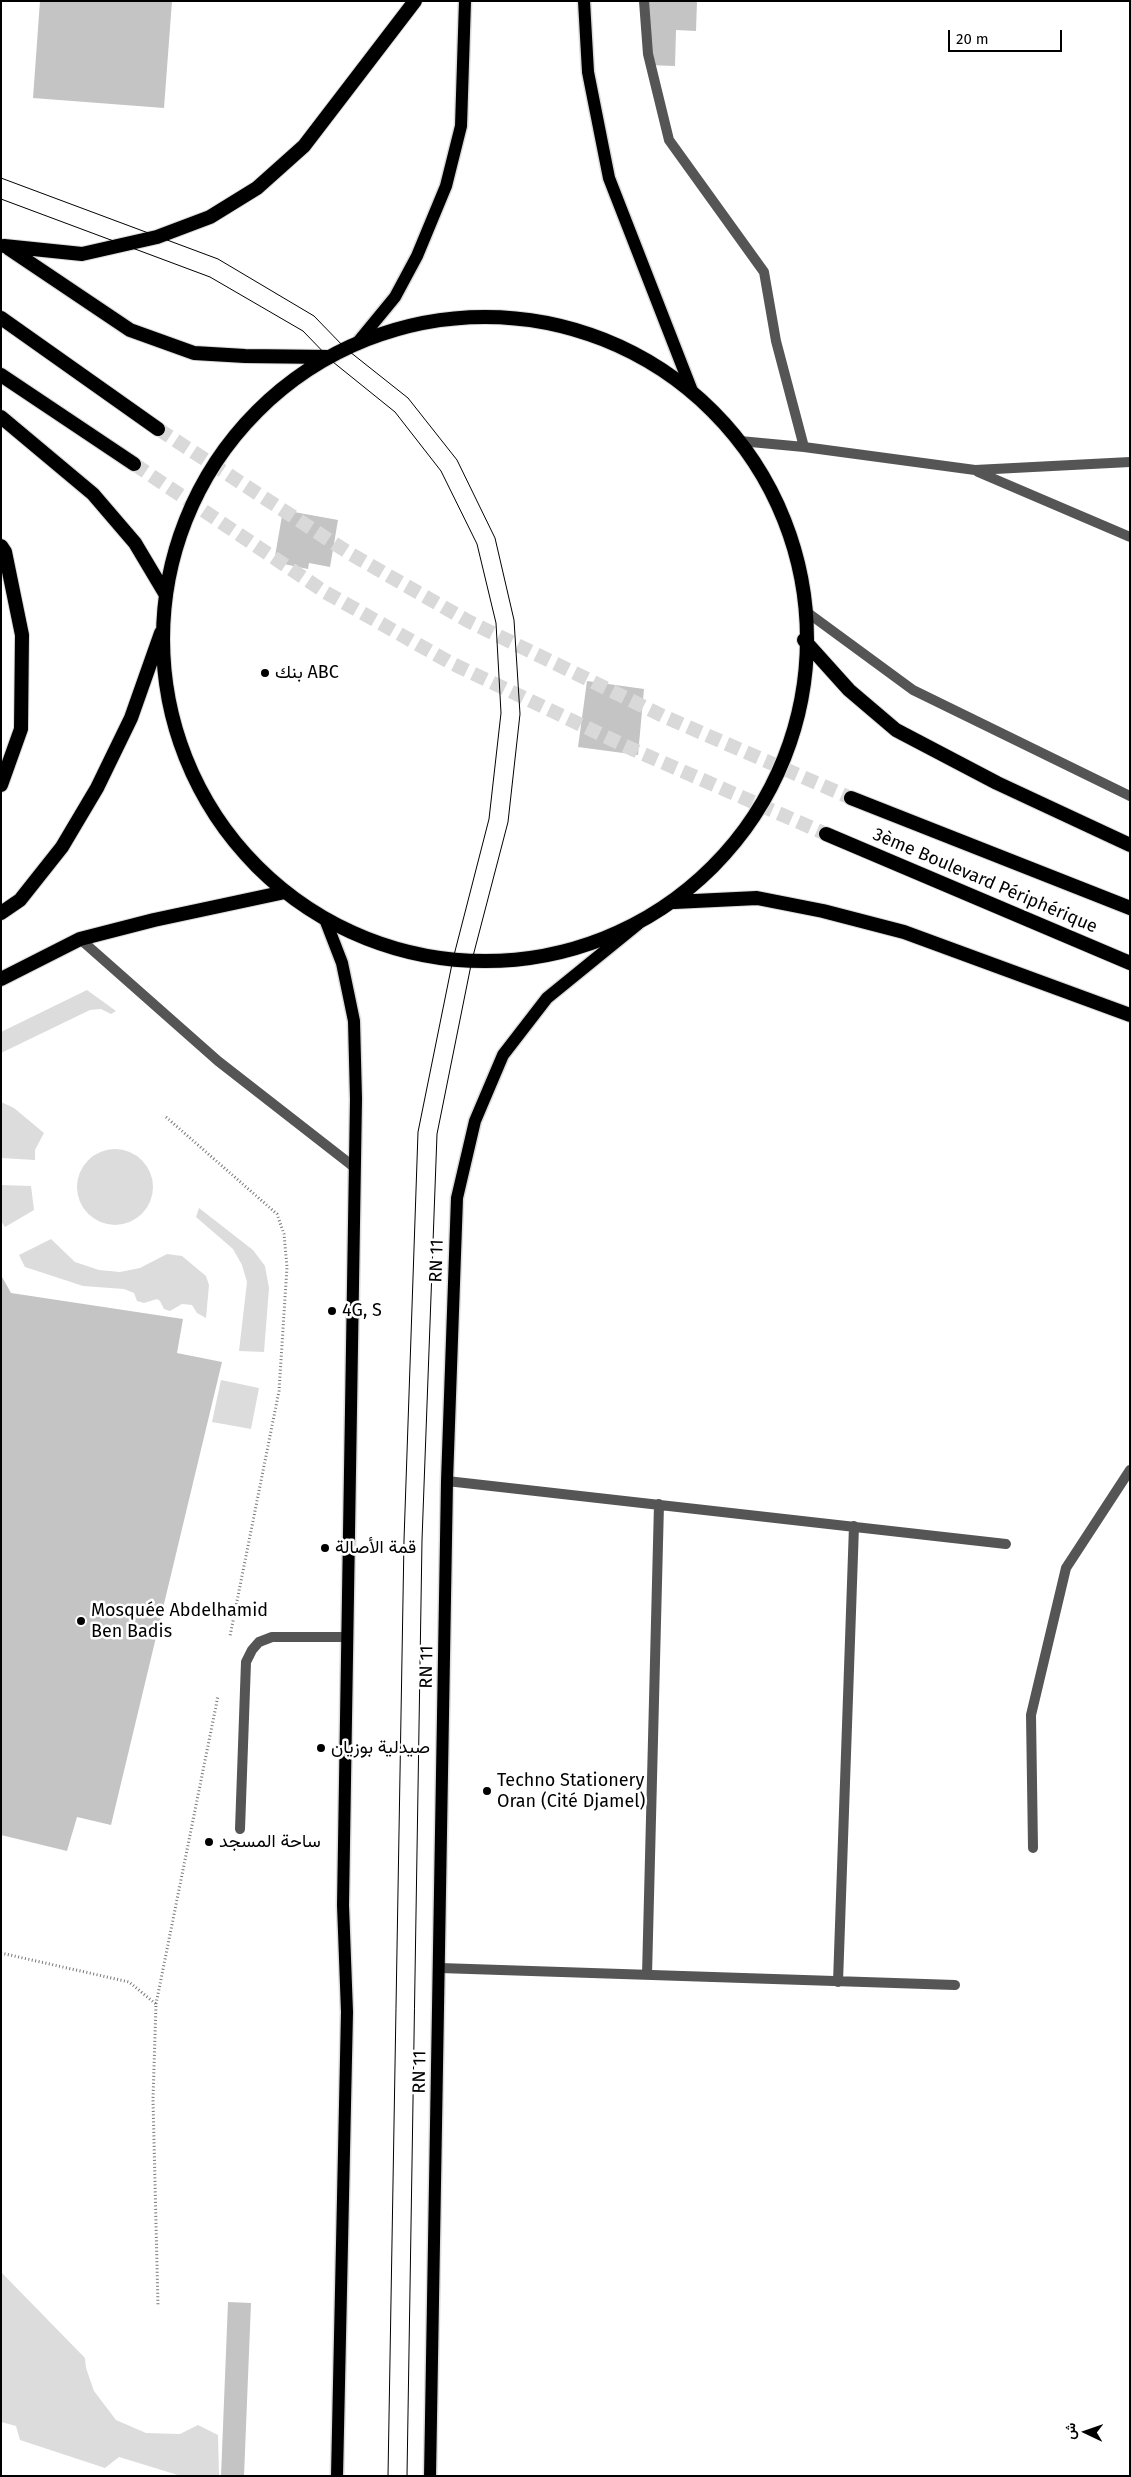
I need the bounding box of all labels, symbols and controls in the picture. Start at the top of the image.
scale bar [951,20,1065,52]
text: 20 m [956,30,989,48]
place label: بنك ABC [275,662,339,684]
marker: بنك ABC [259,667,271,679]
street label: 3ème Boulevard Périphérique [869,824,1101,938]
street label: RN 11 [425,1239,449,1283]
place label: 4G, S [342,1300,382,1322]
marker: 4G, S [326,1305,338,1317]
place label: قمة الأصالة [335,1537,416,1559]
marker: قمة الأصالة [319,1542,331,1554]
place label: Mosquée Abdelhamid Ben Badis [91,1600,268,1642]
marker: Mosquée Abdelhamid Ben Badis [75,1615,87,1627]
street label: RN 11 [416,1645,438,1689]
place label: صيدلية بوزيان [331,1737,430,1759]
marker: صيدلية بوزيان [315,1742,327,1754]
place label: Techno Stationery Oran (Cité Djamel) [497,1770,645,1812]
marker: Techno Stationery Oran (Cité Djamel) [481,1785,493,1797]
place label: ساحة المسجد [219,1831,321,1853]
marker: ساحة المسجد [203,1836,215,1848]
street label: RN 11 [409,2050,431,2094]
north arrow [1061,2407,1111,2457]
text: ش [1062,2422,1079,2440]

